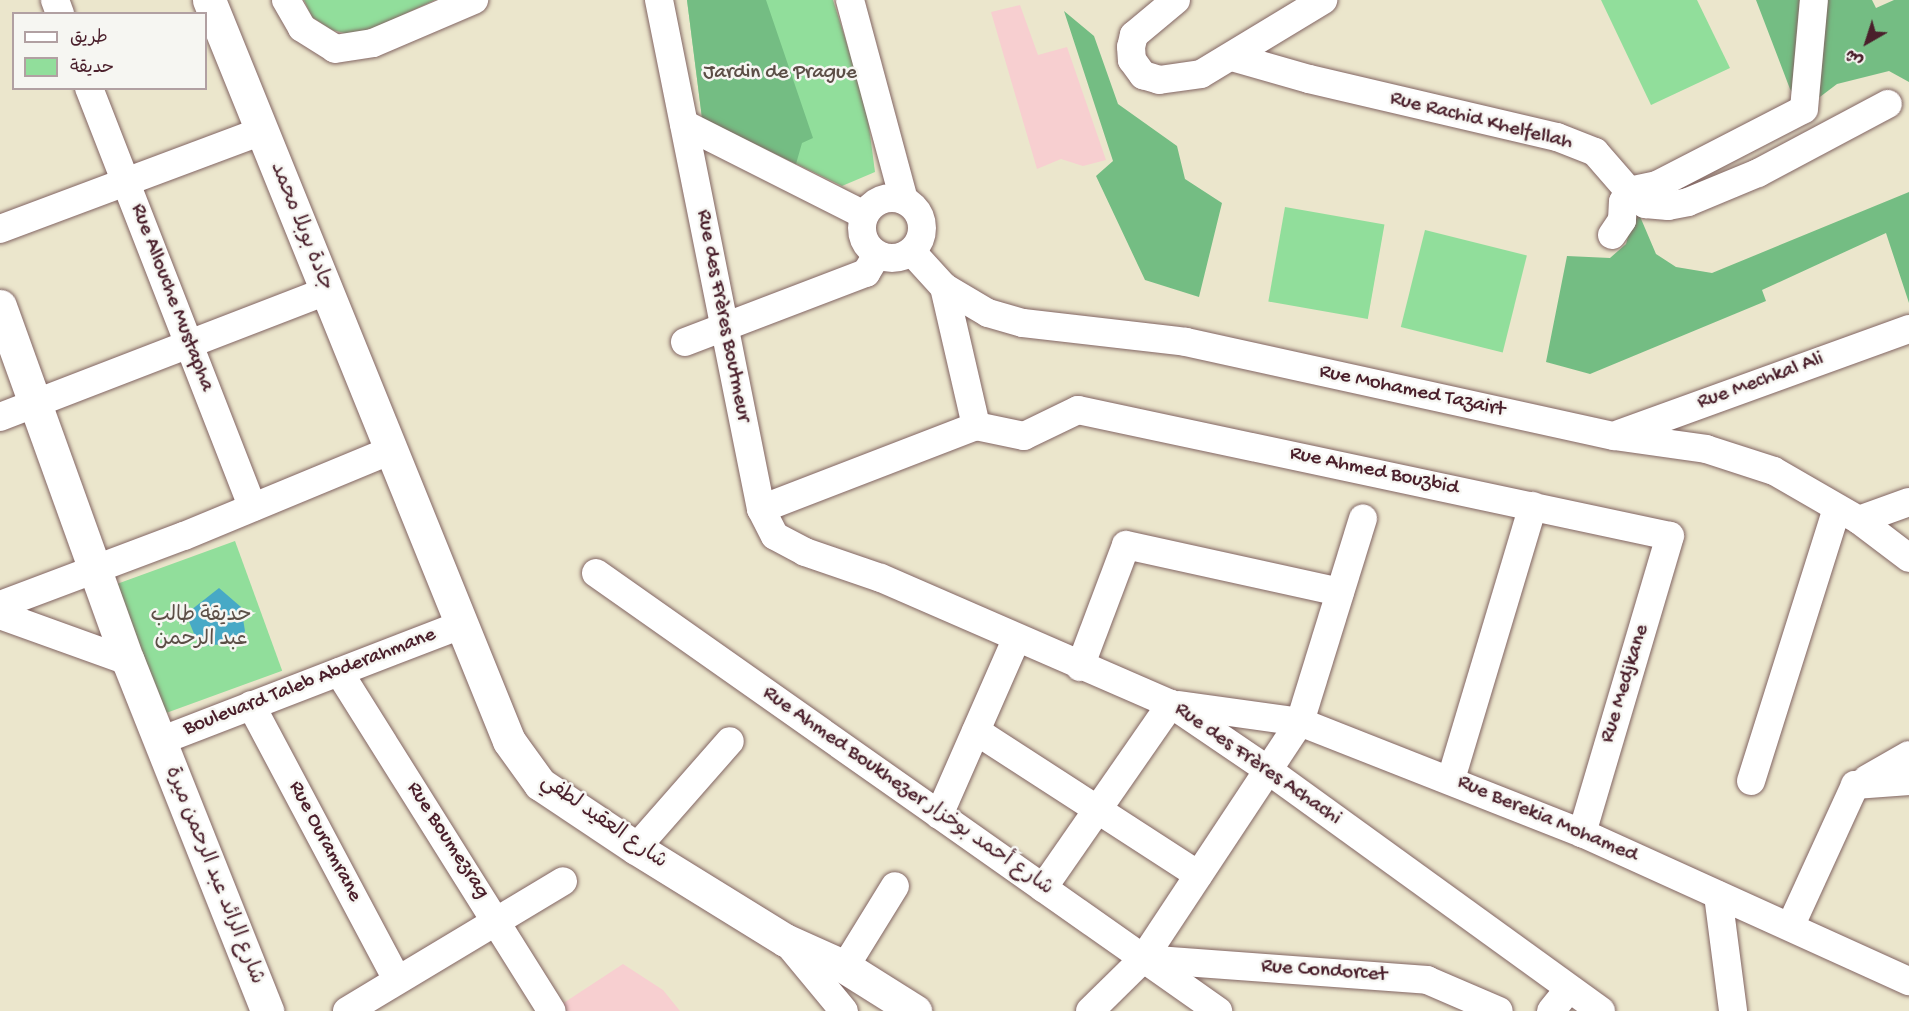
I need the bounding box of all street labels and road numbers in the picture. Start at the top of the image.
street label: Rue Rachid Khelfellah [1387,87,1575,157]
street label: جادة بوبلا محمد [263,159,337,295]
street label: Rue Allouche Mustapha [124,201,218,395]
street label: Rue des Frères Boutmeur [689,208,755,424]
street label: Rue Mechkal Ali [1694,347,1828,417]
street label: Rue Mohamed Tazairt [1317,360,1507,424]
street label: Rue Ahmed Bouzbid [1287,442,1461,502]
street label: Rue Medjkane [1596,622,1656,746]
street label: Boulevard Taleb Abderahmane [180,623,440,743]
street label: Rue Ahmed Boukhezer شارع أحمد بوخزار [757,682,1057,902]
street label: Rue des Frères Achachi [1169,698,1345,832]
street label: شارع الرائد عبد الرحمن ميرة [158,763,268,989]
street label: شارع العقيد لطفي [535,770,671,876]
street label: Rue Berekia Mohamed [1453,771,1641,869]
street label: Rue Ouramrane [282,777,366,907]
street label: Rue Boumezrag [400,778,494,904]
street label: Rue Condorcet [1260,955,1388,989]

